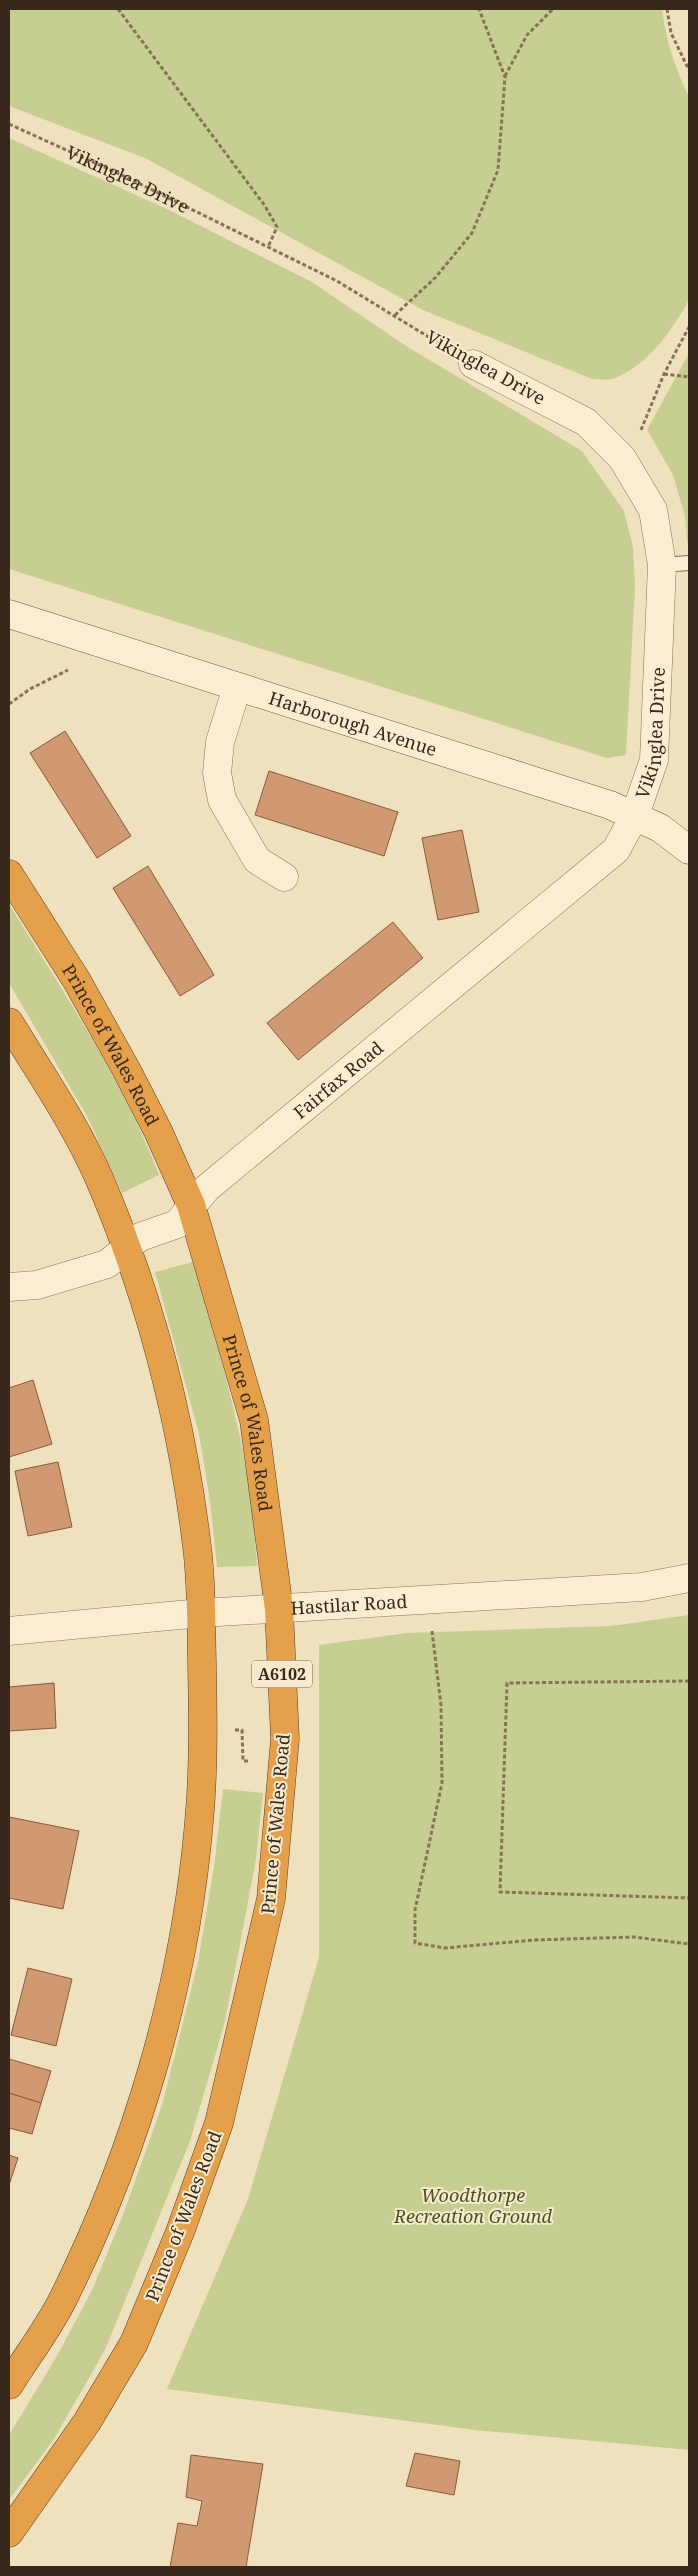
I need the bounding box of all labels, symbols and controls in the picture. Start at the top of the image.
street label: Vikinglea Drive [63,140,193,218]
street label: Vikinglea Drive [422,324,550,410]
street label: Vikinglea Drive [630,667,670,802]
street label: Harborough Avenue [266,685,440,761]
street label: Prince of Wales Road [57,959,165,1130]
street label: Fairfax Road [288,1035,388,1124]
street label: Prince of Wales Road [218,1331,278,1513]
street label: Hastilar Road [290,1589,408,1620]
road number: A6102 [252,1660,312,1688]
street label: Prince of Wales Road [255,1733,295,1915]
street label: Prince of Wales Road [139,2127,227,2305]
park label: Woodthorpe Recreation Ground [393,2183,553,2228]

